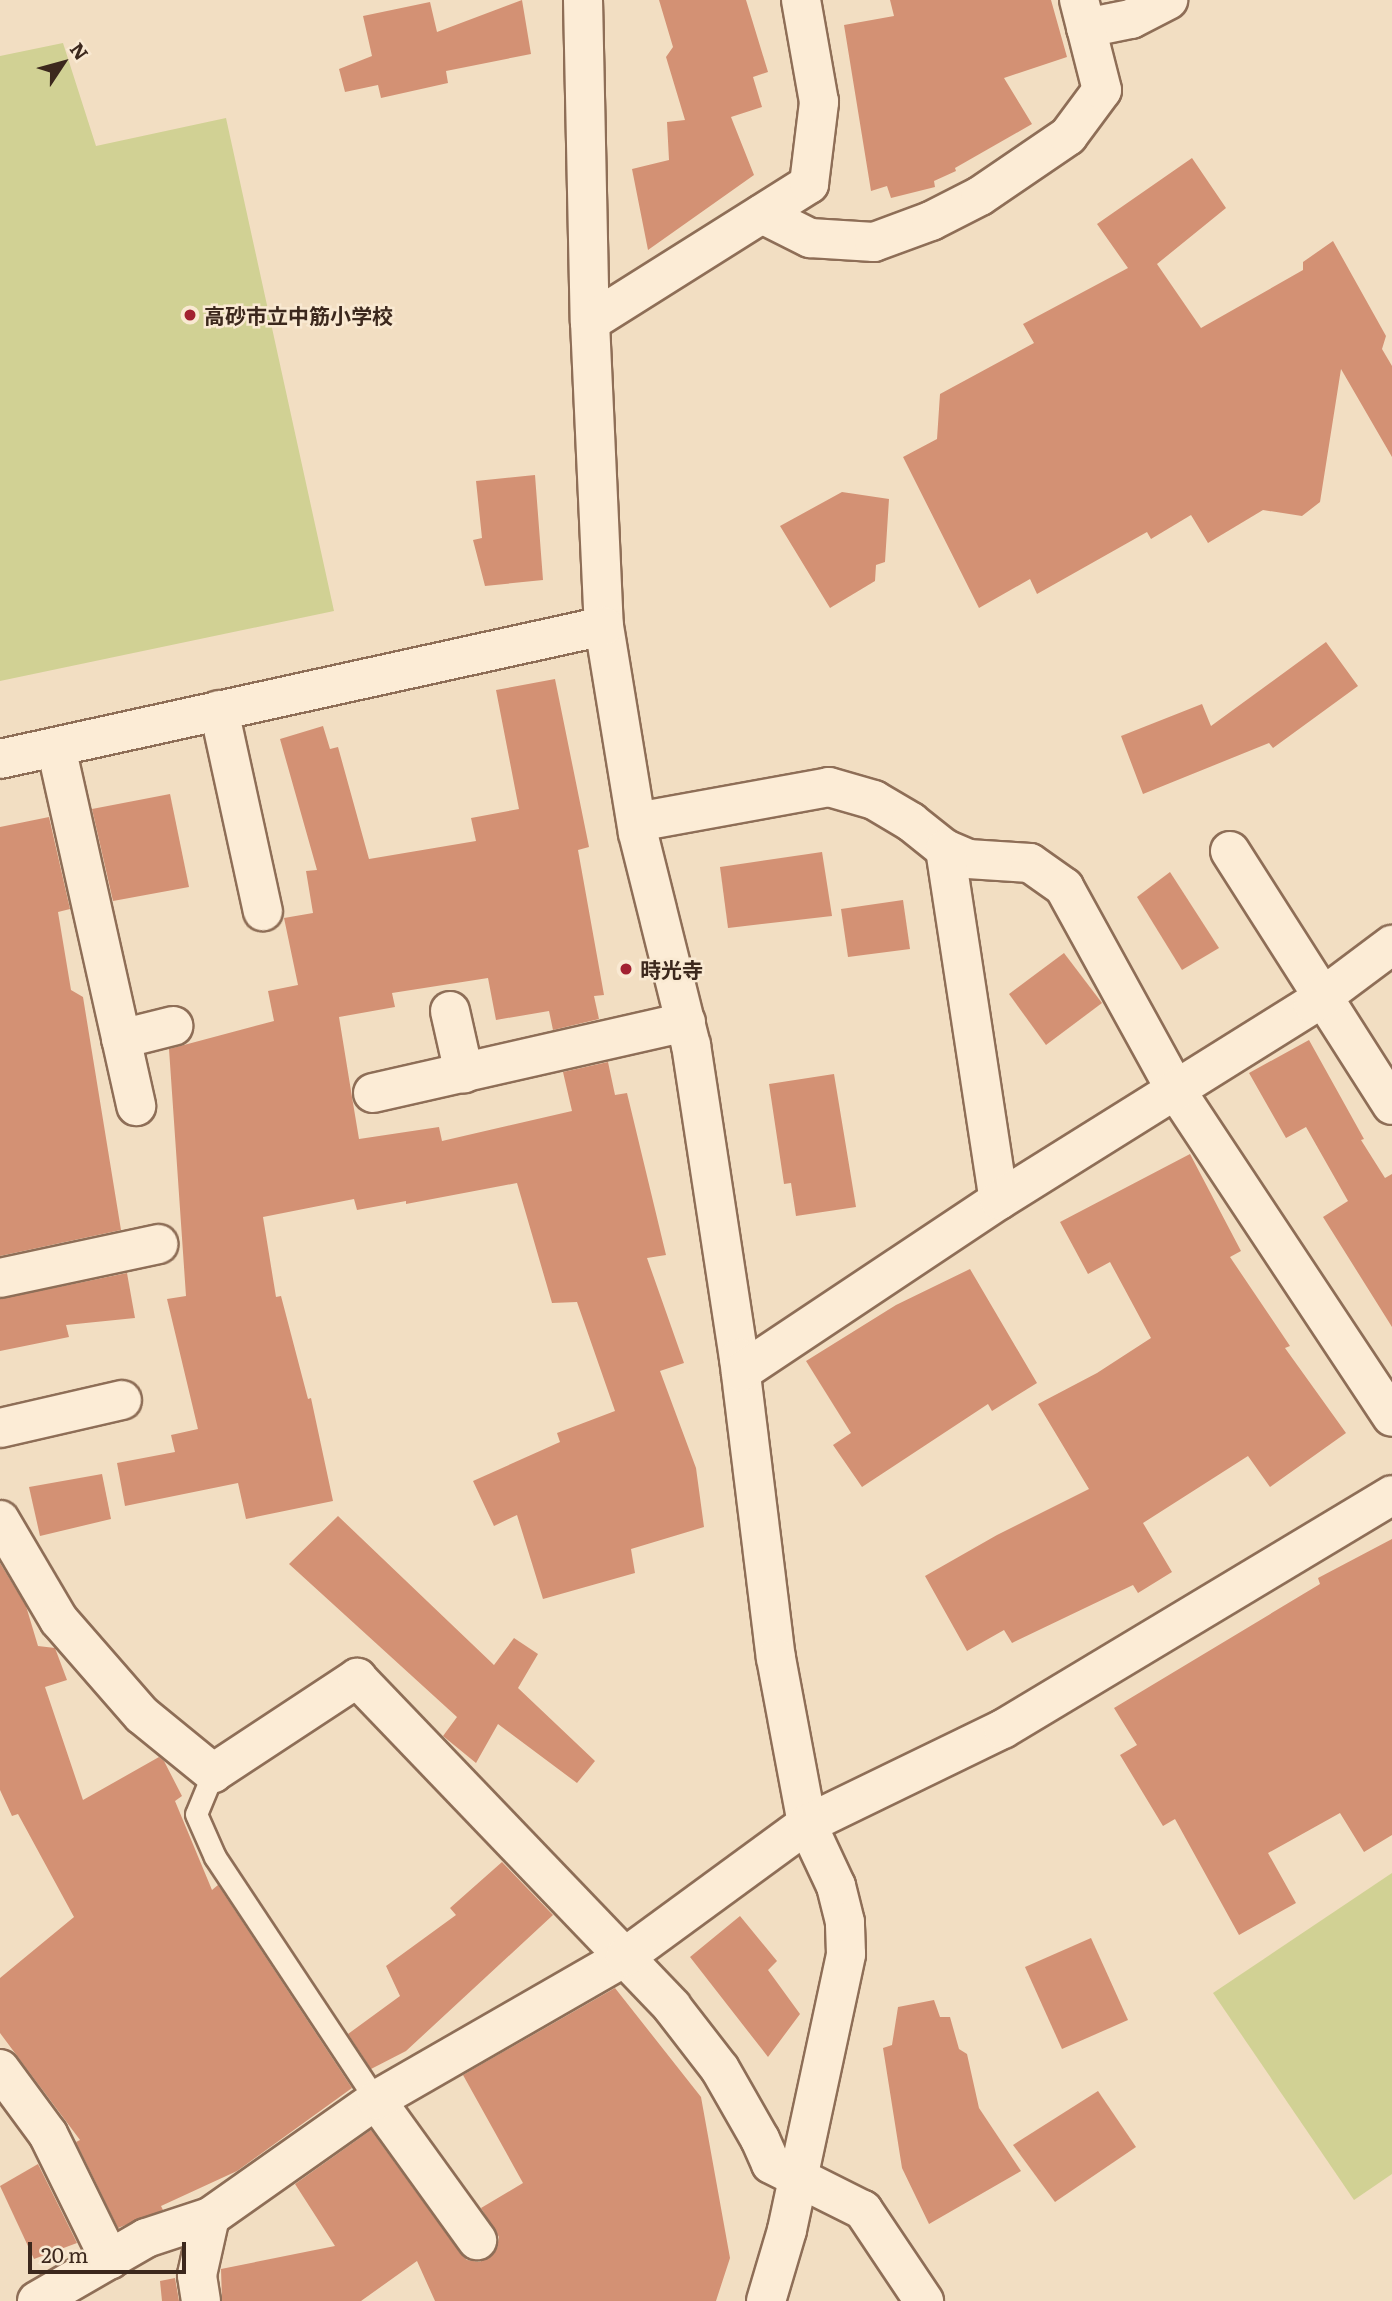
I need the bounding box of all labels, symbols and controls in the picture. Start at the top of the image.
north arrow [28,28,98,98]
text: N [64,36,96,65]
place label: 高砂市立中筋小学校 [204,302,393,328]
marker: 高砂市立中筋小学校 [182,307,198,323]
place label: 時光寺 [640,956,703,982]
marker: 時光寺 [618,961,634,977]
scale bar [32,2228,189,2272]
text: 20 m [41,2238,88,2269]

